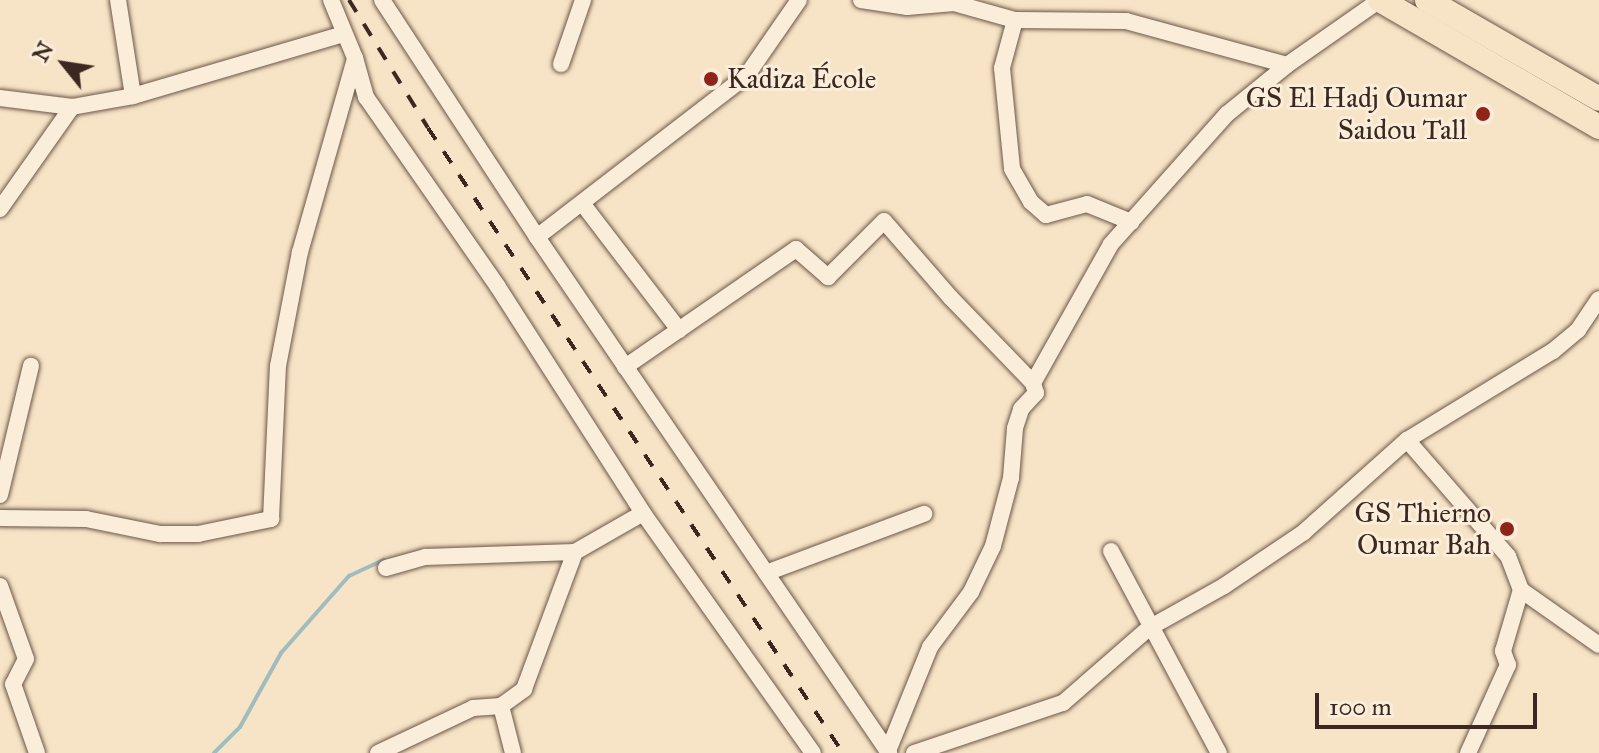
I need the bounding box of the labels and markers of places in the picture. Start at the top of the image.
place label: Kadiza École [727,62,876,96]
marker: Kadiza École [702,70,720,88]
place label: GS El Hadj Oumar Saidou Tall [1246,81,1467,147]
marker: GS El Hadj Oumar Saidou Tall [1474,105,1492,123]
place label: GS Thierno Oumar Bah [1354,496,1491,562]
marker: GS Thierno Oumar Bah [1498,520,1516,538]

